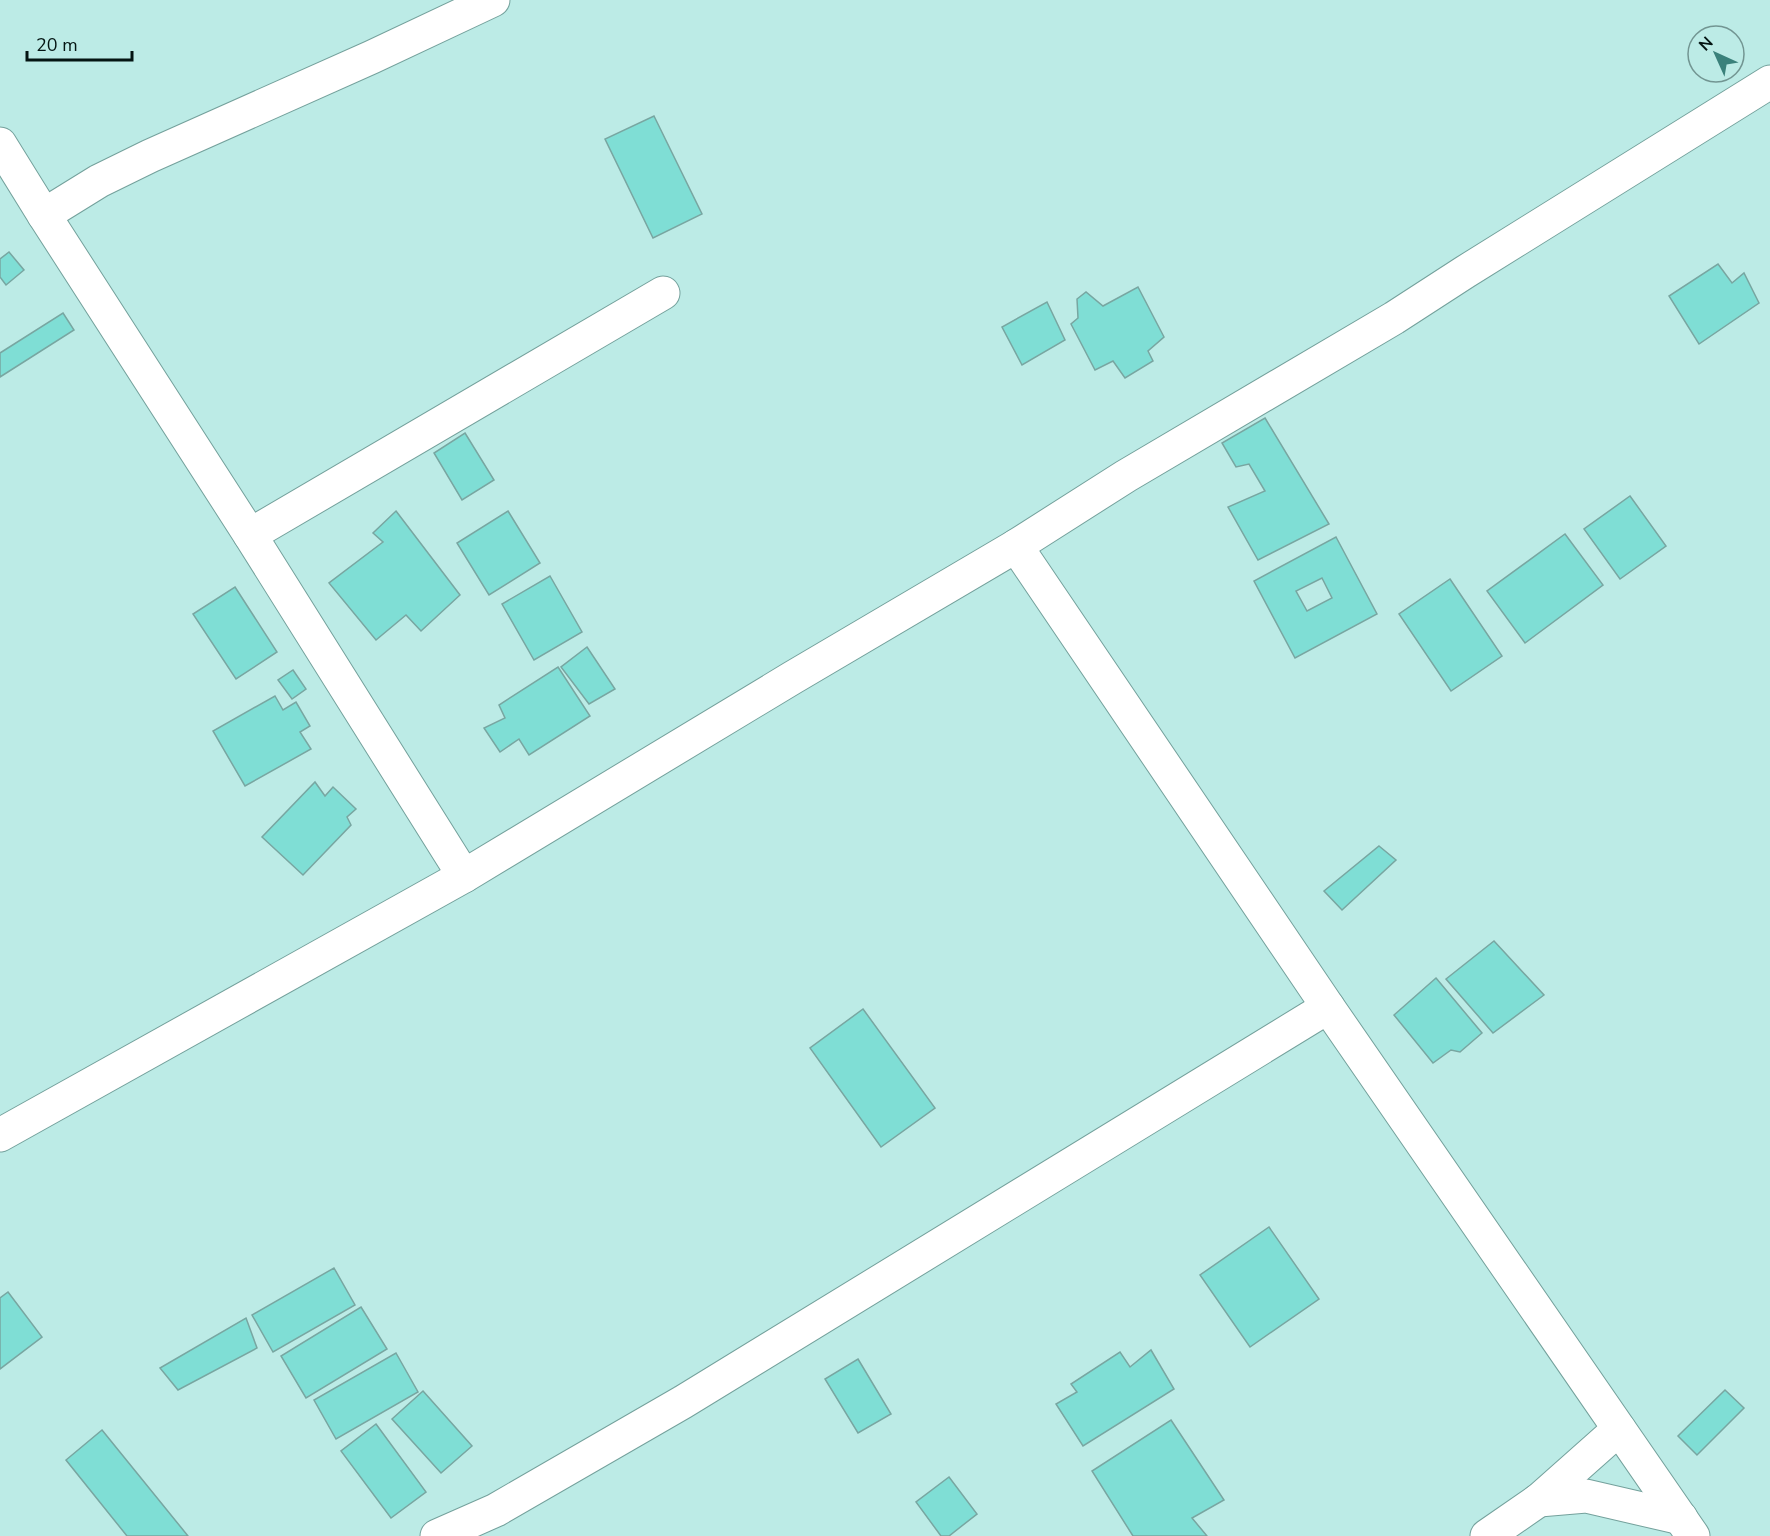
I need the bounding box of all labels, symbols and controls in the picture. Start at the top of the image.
scale bar [27,24,132,62]
north arrow [1686,24,1746,84]
text: N [1694,32,1718,56]
text: 20 m [36,33,78,57]

